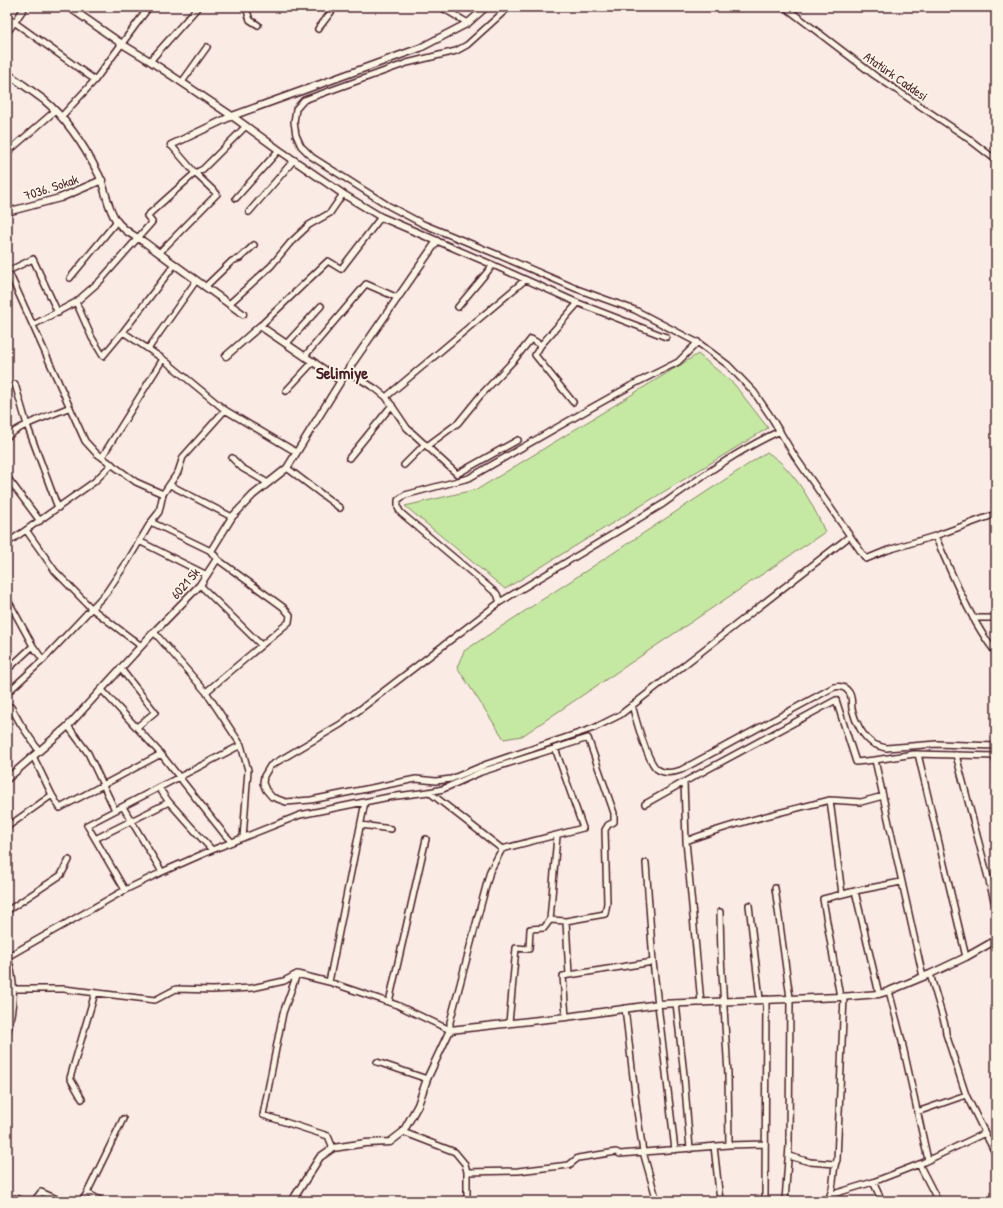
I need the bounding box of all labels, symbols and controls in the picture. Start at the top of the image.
street label: Atatürk Caddesi [860,47,932,105]
street label: 7036. Sokak [22,170,81,204]
district label: Selimiye [316,361,368,385]
street label: 6021 Sk [166,563,204,603]

